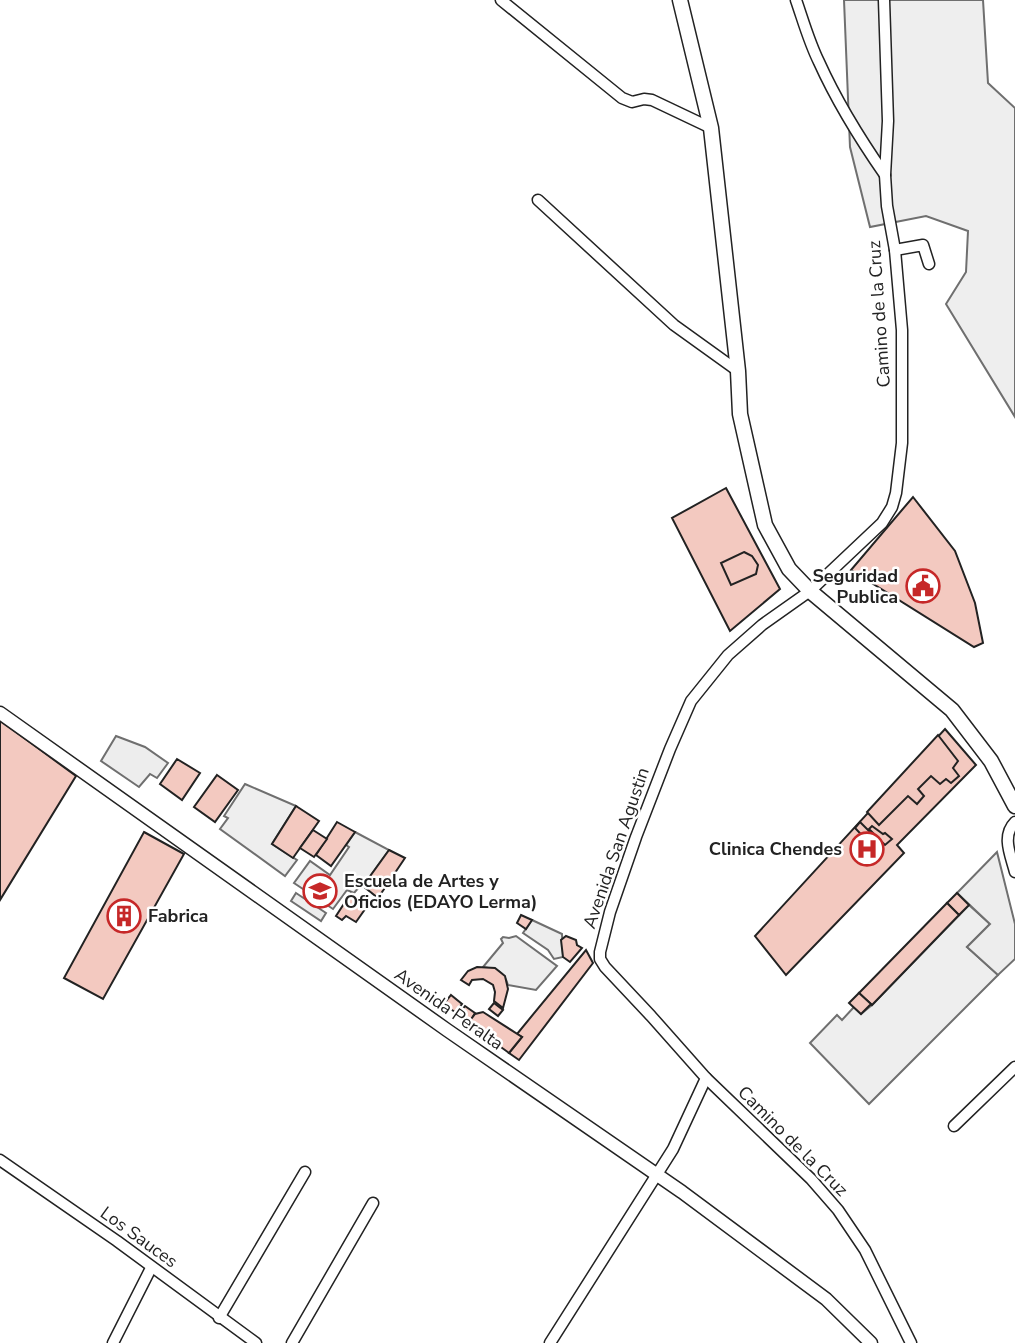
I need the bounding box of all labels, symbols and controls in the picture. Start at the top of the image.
street label: Camino de la Cruz [862,240,896,388]
place label: Seguridad Publica [813,564,898,609]
public building icon: Seguridad Publica [904,567,942,605]
street label: Avenida San Agustin [577,764,655,932]
hospital icon: Clinica Chendes [848,830,886,868]
place label: Clinica Chendes [709,837,842,861]
place label: Escuela de Artes y Oficios (EDAYO Lerma) [344,869,537,914]
school or university icon: Escuela de Artes y Oficios (EDAYO Lerma) [301,872,339,910]
building icon: Fabrica [105,897,143,935]
place label: Fabrica [148,904,208,928]
street label: Avenida Peralta [390,962,508,1056]
street label: Camino de la Cruz [733,1081,853,1201]
street label: Los Sauces [96,1201,182,1273]

